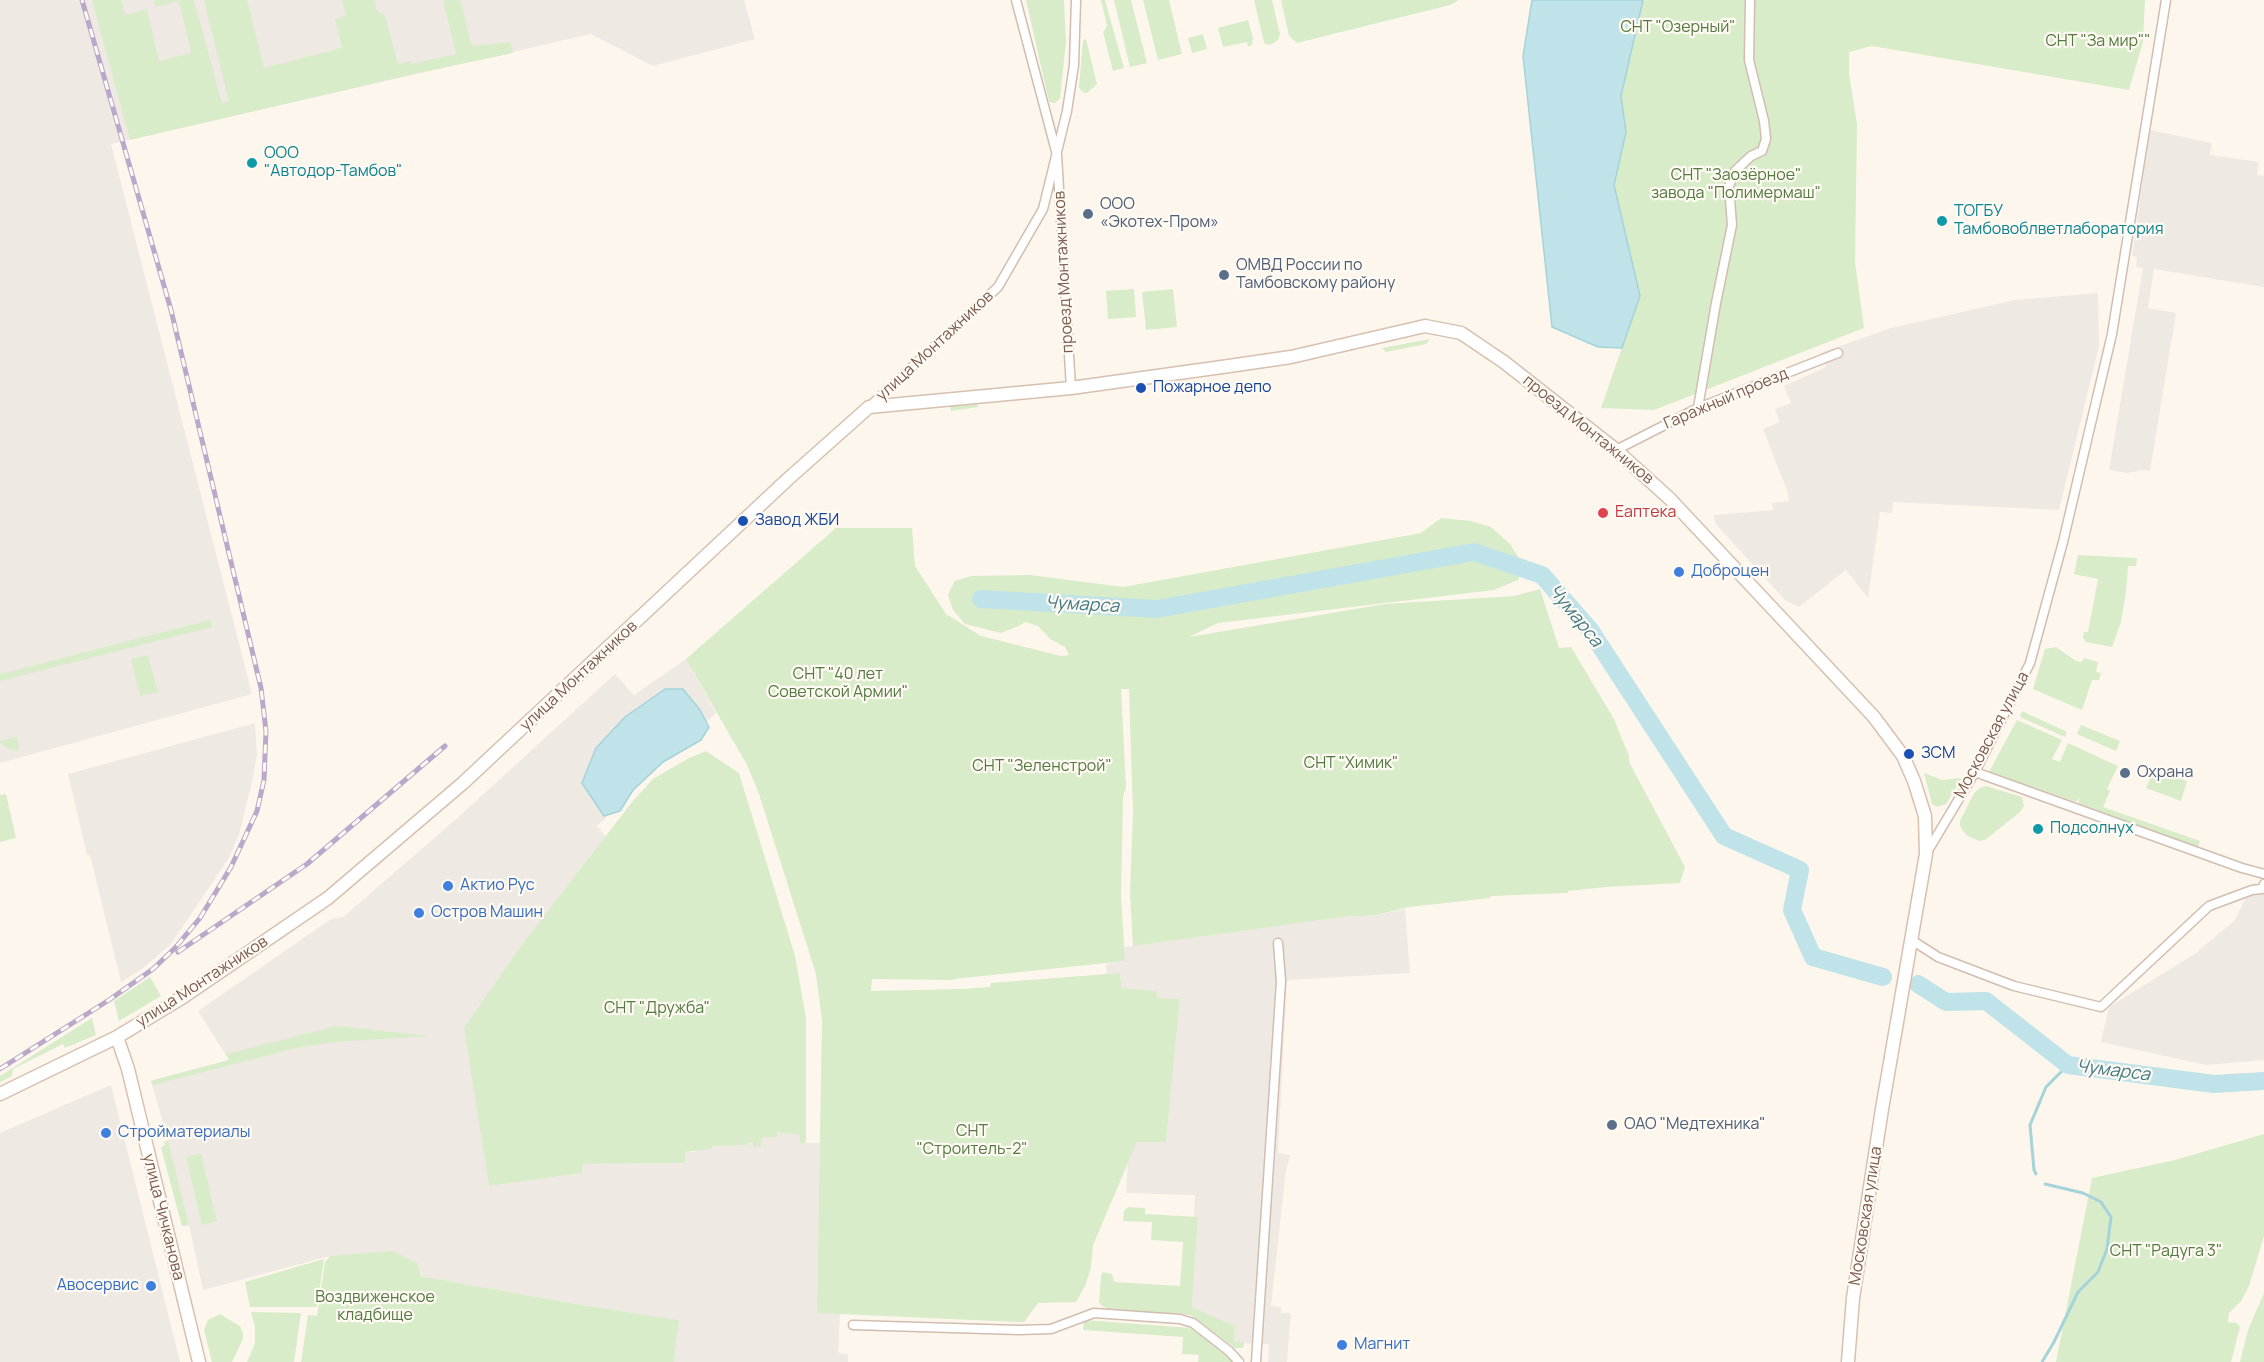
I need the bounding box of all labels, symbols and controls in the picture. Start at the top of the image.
park label: СНТ "Озерный" [1620,18,1736,38]
park label: СНТ "За мир"" [2045,32,2151,52]
place label: ООО "Автодор-Тамбов" [264,144,402,182]
marker: ООО "Автодор-Тамбов" [245,156,259,170]
park label: СНТ "Заозёрное" завода "Полимермаш" [1651,166,1821,204]
street label: проезд Монтажников [1050,190,1078,354]
place label: ООО «Экотех-Пром» [1100,195,1219,233]
place label: ТОГБУ Тамбовоблветлаборатория [1954,202,2164,240]
marker: ООО «Экотех-Пром» [1081,207,1095,221]
marker: ТОГБУ Тамбовоблветлаборатория [1935,214,1949,228]
place label: ОМВД России по Тамбовскому району [1236,256,1395,294]
marker: ОМВД России по Тамбовскому району [1217,268,1231,282]
street label: улица Монтажников [873,287,997,405]
street label: Гаражный проезд [1661,364,1791,434]
street label: проезд Монтажников [1519,371,1657,489]
place label: Пожарное депо [1153,378,1272,398]
marker: Пожарное депо [1134,381,1148,395]
place label: Еаптека [1615,503,1676,523]
marker: Еаптека [1596,506,1610,520]
place label: Завод ЖБИ [755,511,839,531]
marker: Завод ЖБИ [736,514,750,528]
place label: Доброцен [1691,562,1769,582]
marker: Доброцен [1672,565,1686,579]
water label: Чумарса [1543,580,1607,652]
water label: Чумарса [1044,592,1120,618]
street label: улица Монтажников [517,617,641,735]
park label: СНТ "40 лет Советской Армии" [768,665,908,703]
street label: Московская улица [1951,668,2033,802]
place label: ЗСМ [1921,744,1955,764]
marker: ЗСМ [1902,747,1916,761]
park label: СНТ "Химик" [1304,754,1398,774]
park label: СНТ "Зеленстрой" [972,757,1112,777]
place label: Охрана [2137,763,2193,783]
marker: Охрана [2118,766,2132,780]
place label: Подсолнух [2050,819,2134,839]
marker: Подсолнух [2031,822,2045,836]
place label: Актио Рус [460,876,535,896]
marker: Актио Рус [441,879,455,893]
place label: Остров Машин [431,903,543,923]
marker: Остров Машин [412,906,426,920]
street label: улица Монтажников [133,932,271,1032]
park label: СНТ "Дружба" [604,999,710,1019]
water label: Чумарса [2075,1056,2151,1086]
place label: ОАО "Медтехника" [1624,1115,1765,1135]
marker: ОАО "Медтехника" [1605,1118,1619,1132]
park label: СНТ "Строитель-2" [916,1122,1028,1160]
place label: Стройматериалы [118,1123,250,1143]
marker: Стройматериалы [99,1126,113,1140]
street label: Московская улица [1846,1145,1886,1287]
street label: улица Чичканова [138,1152,188,1282]
park label: СНТ "Радуга 3" [2110,1242,2222,1262]
place label: Авосервис [57,1276,139,1296]
marker: Авосервис [144,1279,158,1293]
park label: Воздвиженское кладбище [315,1288,435,1326]
place label: Магнит [1354,1335,1410,1355]
marker: Магнит [1335,1338,1349,1352]

